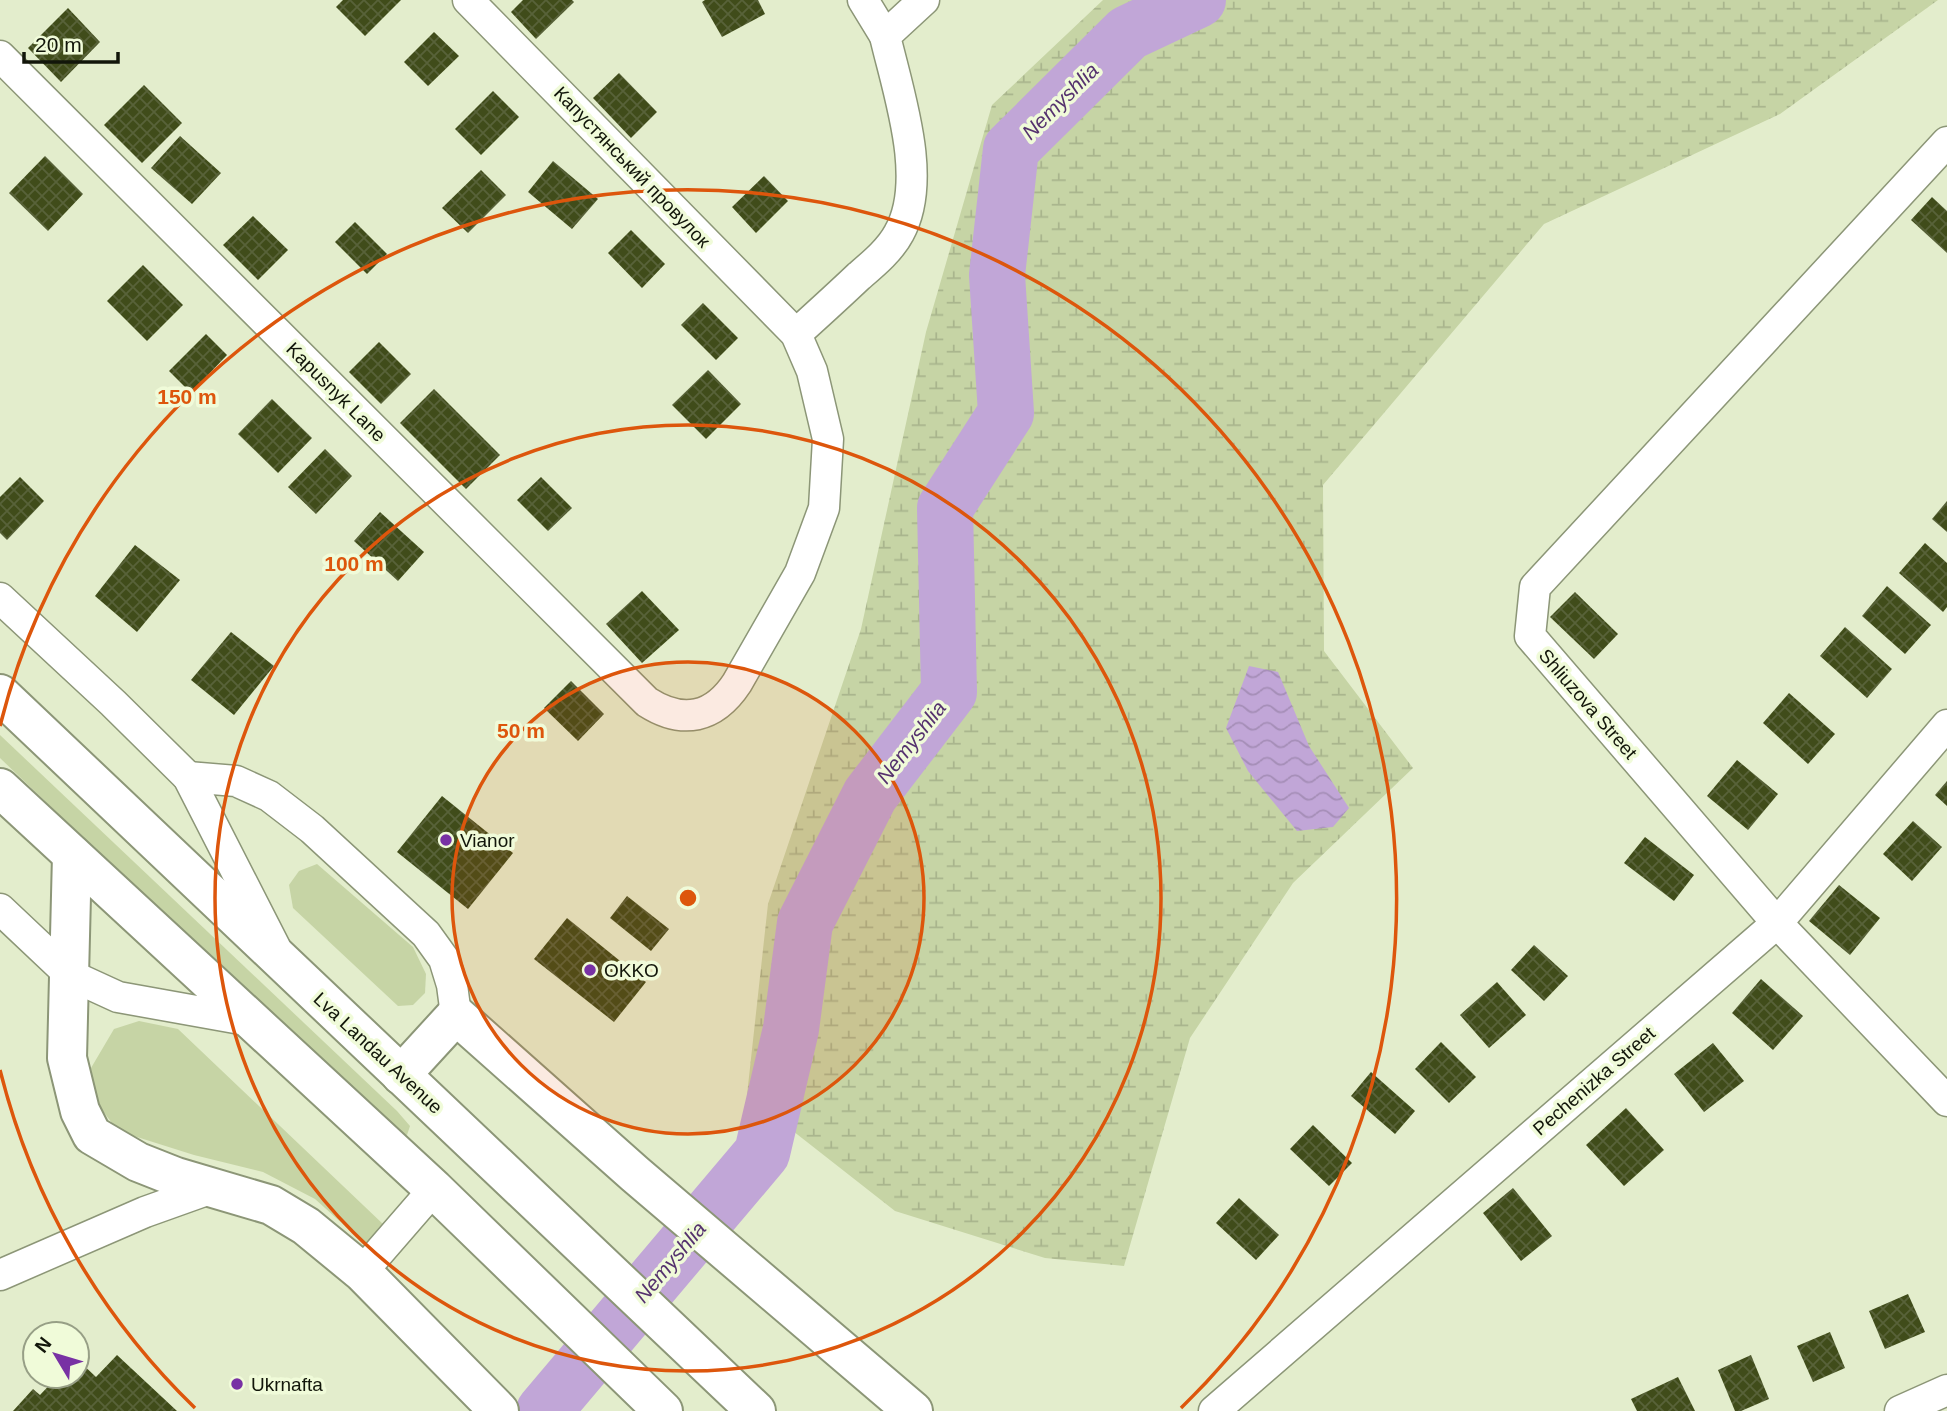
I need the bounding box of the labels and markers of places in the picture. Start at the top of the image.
place label: Vianor [460,830,515,851]
marker: Vianor [438,832,454,848]
centre of rings [676,886,700,910]
place label: OKKO [604,960,659,981]
marker: OKKO [582,962,598,978]
place label: Ukrnafta [251,1374,323,1395]
marker: Ukrnafta [229,1376,245,1392]

